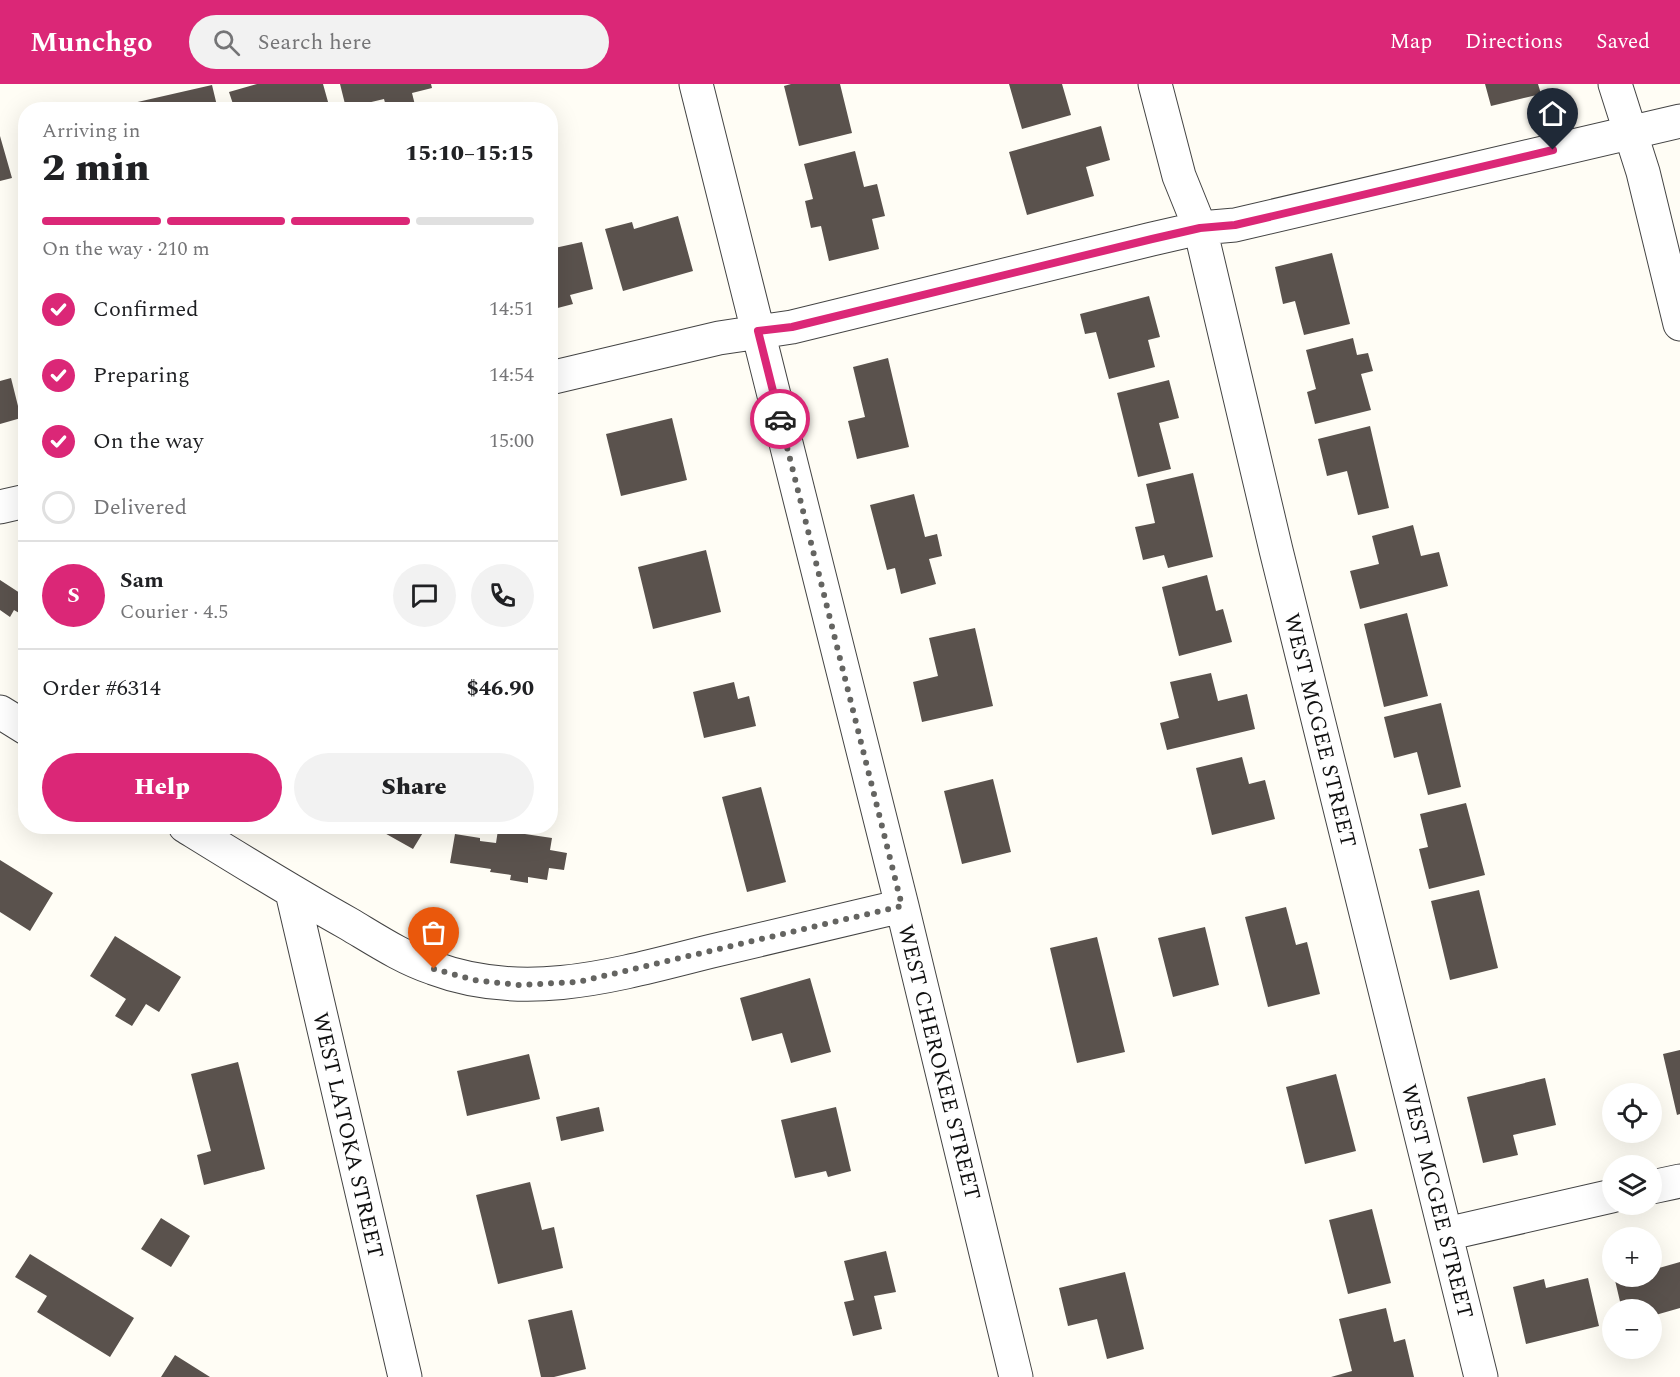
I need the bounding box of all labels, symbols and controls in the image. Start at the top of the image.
search box [189,15,609,69]
text: Munchgo [30,21,153,64]
icon: search [210,26,243,59]
text: Search here [258,26,372,59]
text: Map [1390,26,1432,58]
text: Directions [1465,26,1563,58]
text: Saved [1596,26,1650,58]
pin [1527,88,1578,150]
icon: home [1536,97,1569,130]
text: Arriving in [42,116,140,146]
text: 15:10–15:15 [405,137,534,170]
text: 2 min [42,139,150,198]
text: On the way · 210 m [42,234,210,264]
icon: check [42,293,75,326]
text: Confirmed [93,293,199,326]
text: 14:51 [489,294,534,324]
icon: check [42,359,75,392]
text: Preparing [93,359,190,392]
text: 14:54 [489,360,534,390]
courier [750,389,810,449]
icon: car [764,403,797,436]
icon: check [42,425,75,458]
text: On the way [93,425,204,458]
text: 15:00 [489,426,534,456]
text: Delivered [93,491,187,524]
text: Sam [120,564,164,597]
button: chat [393,564,456,627]
button: phone [471,564,534,627]
text: S [67,579,80,612]
text: Courier · 4.5 [120,597,228,627]
street label: WEST MCGEE STREET [1274,610,1365,851]
text: Order #6314 [42,672,161,705]
text: $46.90 [466,672,534,705]
button: Help [42,753,282,822]
button: Share [294,753,534,822]
pin [408,907,459,969]
icon: bag [417,916,450,949]
street label: WEST CHEROKEE STREET [888,921,989,1204]
street label: WEST LATOKA STREET [303,1009,392,1262]
street label: WEST MCGEE STREET [1391,1081,1482,1322]
map controls [1602,1083,1662,1359]
button: locate [1602,1083,1662,1143]
button: layers [1602,1155,1662,1215]
button: + [1602,1227,1662,1287]
button: − [1602,1299,1662,1359]

